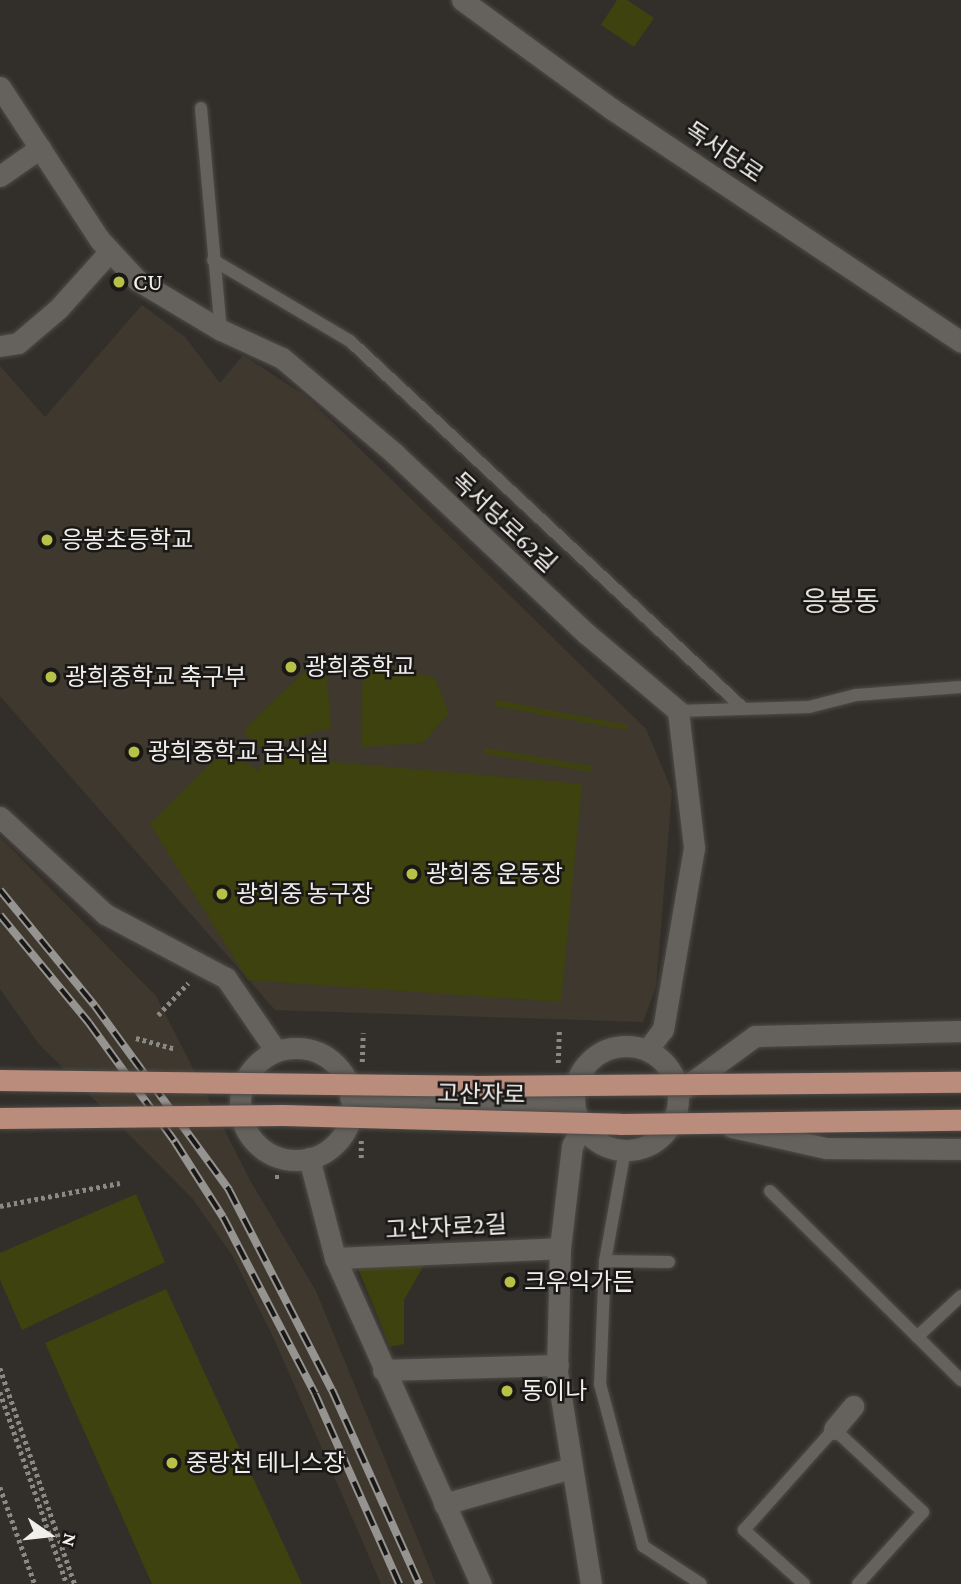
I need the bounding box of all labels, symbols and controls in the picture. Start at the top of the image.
street label: 독서당로 [679,115,769,189]
place label: CU [133,268,163,296]
marker: CU [111,274,127,290]
street label: 독서당로62길 [445,466,563,578]
place label: 응봉초등학교 [61,526,193,554]
marker: 응봉초등학교 [39,532,55,548]
district label: 응봉동 [802,585,880,619]
place label: 광희중학교 [305,653,415,681]
marker: 광희중학교 [283,659,299,675]
place label: 광희중학교 축구부 [65,663,246,691]
marker: 광희중학교 축구부 [43,669,59,685]
place label: 광희중학교 급식실 [148,738,329,766]
marker: 광희중학교 급식실 [126,744,142,760]
place label: 광희중 운동장 [426,860,563,888]
marker: 광희중 운동장 [404,866,420,882]
place label: 광희중 농구장 [236,880,373,908]
marker: 광희중 농구장 [214,886,230,902]
street label: 고산자로 [437,1079,525,1109]
street label: 고산자로2길 [384,1209,508,1245]
place label: 크우익가든 [524,1268,634,1296]
marker: 크우익가든 [502,1274,518,1290]
place label: 동이나 [521,1377,587,1405]
marker: 동이나 [499,1383,515,1399]
place label: 중랑천 테니스장 [186,1449,345,1477]
marker: 중랑천 테니스장 [164,1455,180,1471]
north arrow [14,1500,84,1570]
text: N [58,1531,82,1549]

